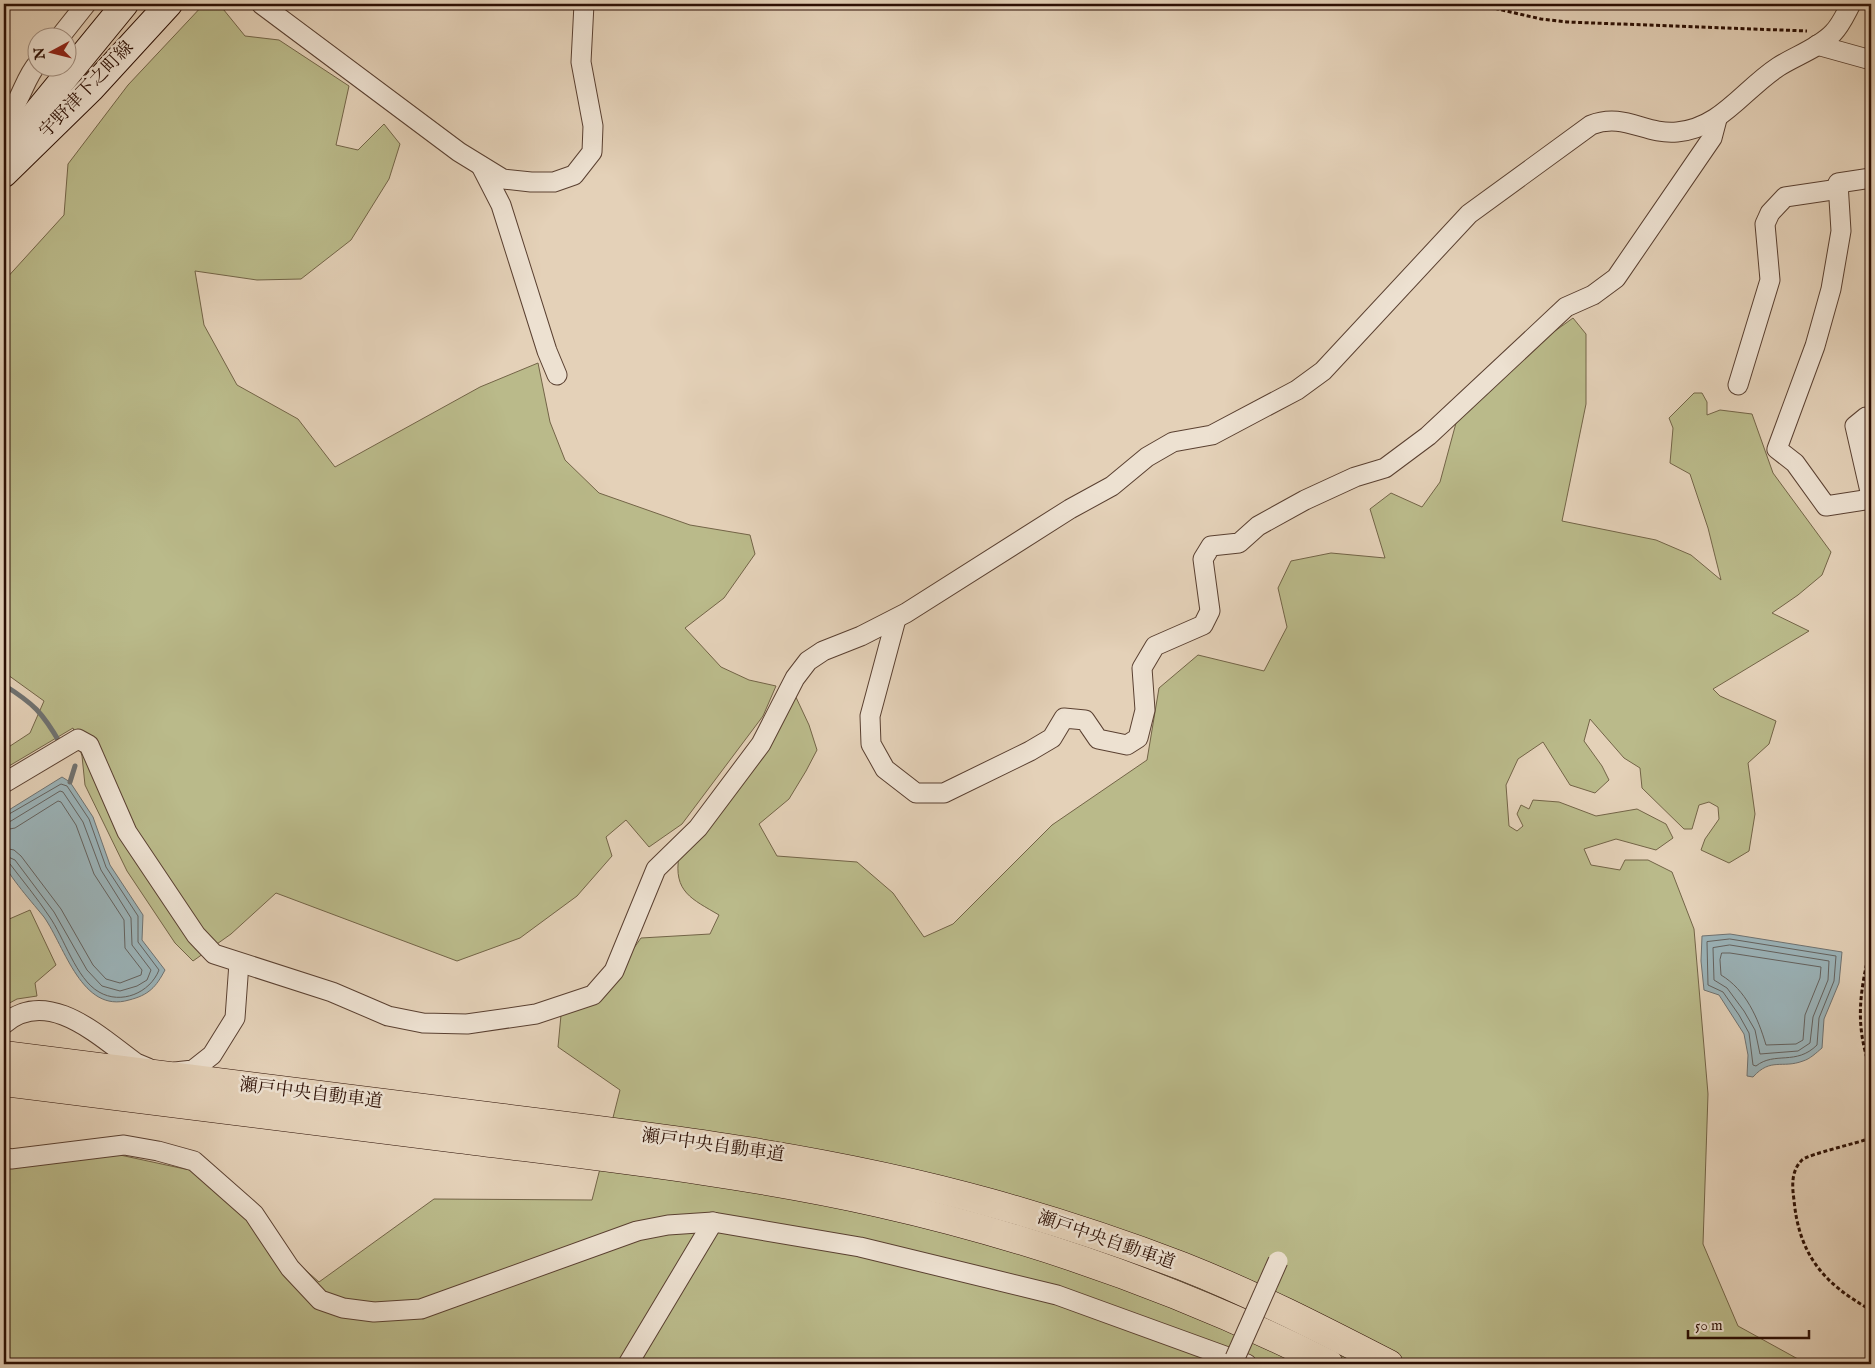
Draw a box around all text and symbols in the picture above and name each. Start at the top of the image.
north arrow [28,28,78,78]
street label: 宇野津下之町線 [35,37,139,143]
text: N [30,46,50,62]
street label: 瀬戸中央自動車道 [238,1074,384,1114]
street label: 瀬戸中央自動車道 [640,1125,786,1167]
street label: 瀬戸中央自動車道 [1034,1207,1178,1275]
scale bar [1688,1308,1809,1340]
text: 50 m [1695,1316,1723,1335]

